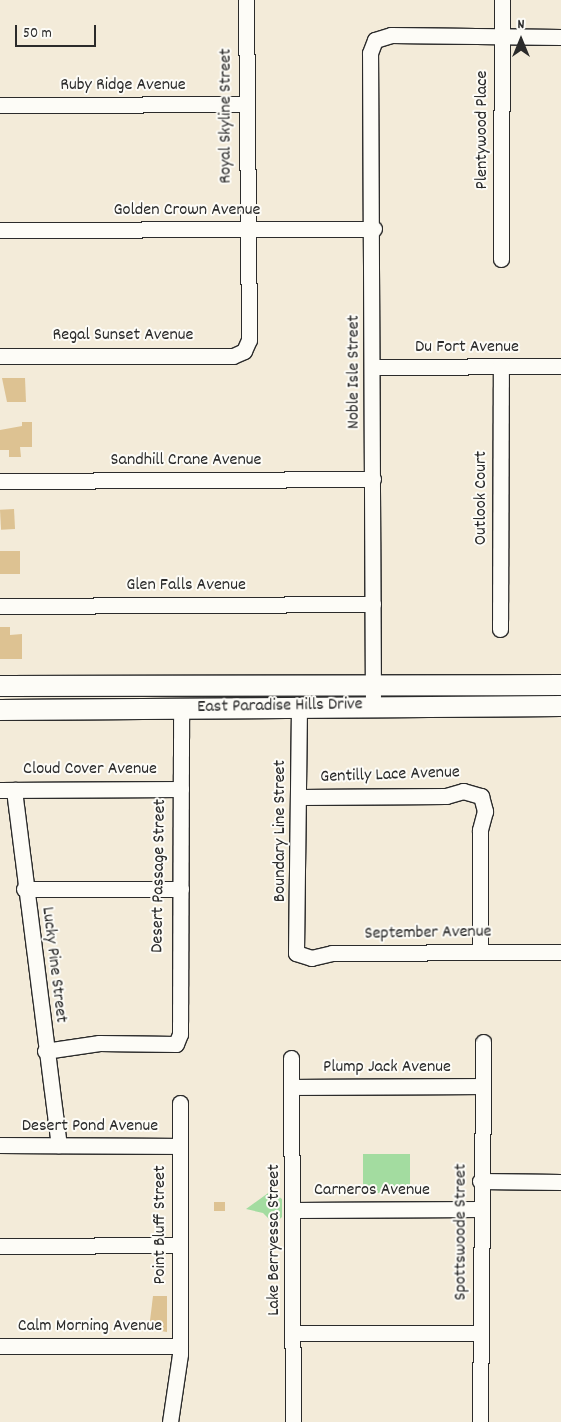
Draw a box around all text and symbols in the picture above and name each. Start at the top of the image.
scale bar [18,15,99,47]
north arrow [496,15,546,65]
text: N [518,15,524,35]
text: 50 m [23,23,52,45]
street label: Royal Skyline Street [216,48,238,184]
street label: Plentywood Place [472,71,494,189]
street label: Ruby Ridge Avenue [60,75,186,97]
street label: Golden Crown Avenue [113,200,261,222]
street label: Noble Isle Street [344,315,366,429]
street label: Regal Sunset Avenue [53,325,193,347]
street label: Du Fort Avenue [415,337,519,359]
street label: Sandhill Crane Avenue [111,450,261,472]
street label: Outlook Court [471,451,493,545]
street label: Glen Falls Avenue [126,575,246,597]
street label: East Paradise Hills Drive [197,695,363,719]
street label: Cloud Cover Avenue [23,759,157,781]
street label: Boundary Line Street [270,760,292,902]
street label: Gentilly Lace Avenue [320,763,460,789]
street label: Desert Passage Street [148,799,172,953]
street label: Lucky Pine Street [35,906,71,1024]
street label: September Avenue [364,922,492,946]
street label: Plump Jack Avenue [323,1057,451,1079]
street label: Desert Pond Avenue [22,1116,158,1138]
street label: Lake Berryessa Street [264,1164,286,1316]
street label: Spottswoode Street [451,1164,473,1300]
street label: Point Bluff Street [150,1165,172,1285]
street label: Carneros Avenue [314,1180,430,1202]
street label: Calm Morning Avenue [18,1316,162,1338]

